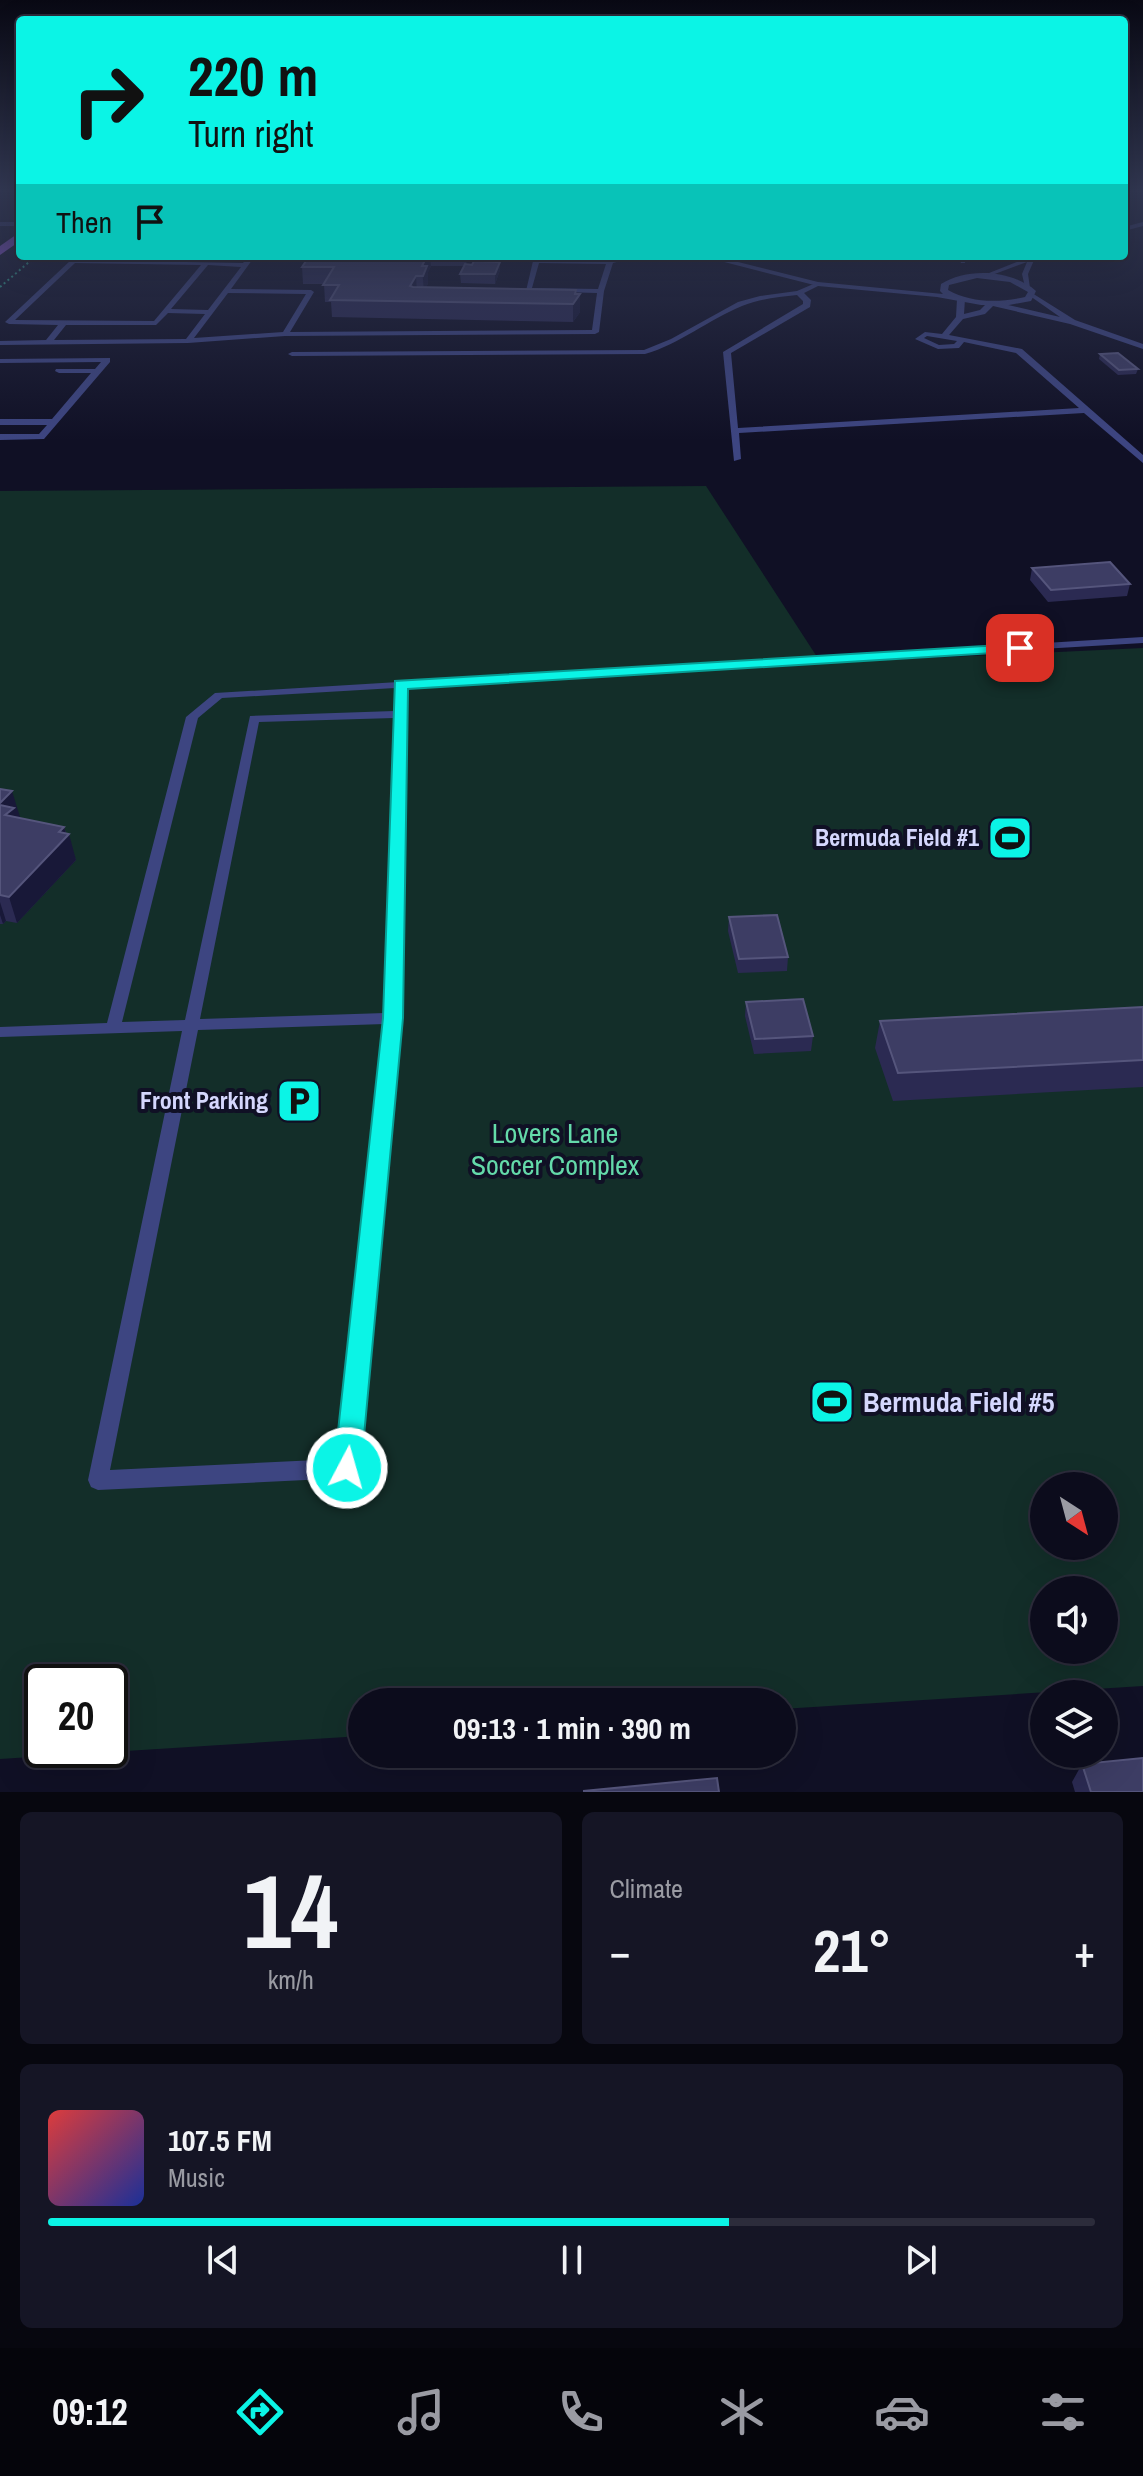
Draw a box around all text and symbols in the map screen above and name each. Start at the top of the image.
text: 220 m [188,38,318,113]
icon: right [56,48,160,152]
text: Turn right [188,110,313,158]
icon: arrive [128,200,172,244]
text: Then [56,202,112,242]
pin [986,614,1054,682]
icon: arrive [998,626,1042,670]
sports icon: Bermuda Field #1 [986,814,1034,862]
place label: Bermuda Field #1 [815,821,979,853]
parking icon: Front Parking [275,1077,323,1125]
place label: Front Parking [140,1084,268,1116]
park label: Lovers Lane Soccer Complex [471,1114,640,1184]
sports icon: Bermuda Field #5 [808,1378,856,1426]
place label: Bermuda Field #5 [863,1383,1055,1421]
position arrow [305,1426,389,1510]
north arrow [1030,1472,1118,1560]
map controls [1030,1472,1118,1768]
button: sound [1030,1576,1118,1664]
speed limit sign: 20 [24,1664,128,1768]
button: layers [1030,1680,1118,1768]
text: 09:13 · 1 min · 390 m [453,1708,691,1748]
text: 14 [243,1840,338,1980]
text: Climate [610,1871,683,1906]
text: 21° [813,1910,892,1991]
text: − [610,1921,631,1981]
text: + [1074,1921,1095,1981]
text: km/h [268,1962,314,1997]
text: 107.5 FM [168,2120,272,2160]
text: Music [168,2160,225,2195]
icon: previous [201,2238,245,2282]
icon: pause [550,2238,594,2282]
icon: next [899,2238,943,2282]
icon: directions [232,2384,288,2440]
icon: music [393,2384,449,2440]
icon: phone [553,2384,609,2440]
icon: climate [714,2384,770,2440]
icon: car [874,2384,930,2440]
icon: filters [1035,2384,1091,2440]
text: 09:12 [52,2388,128,2436]

